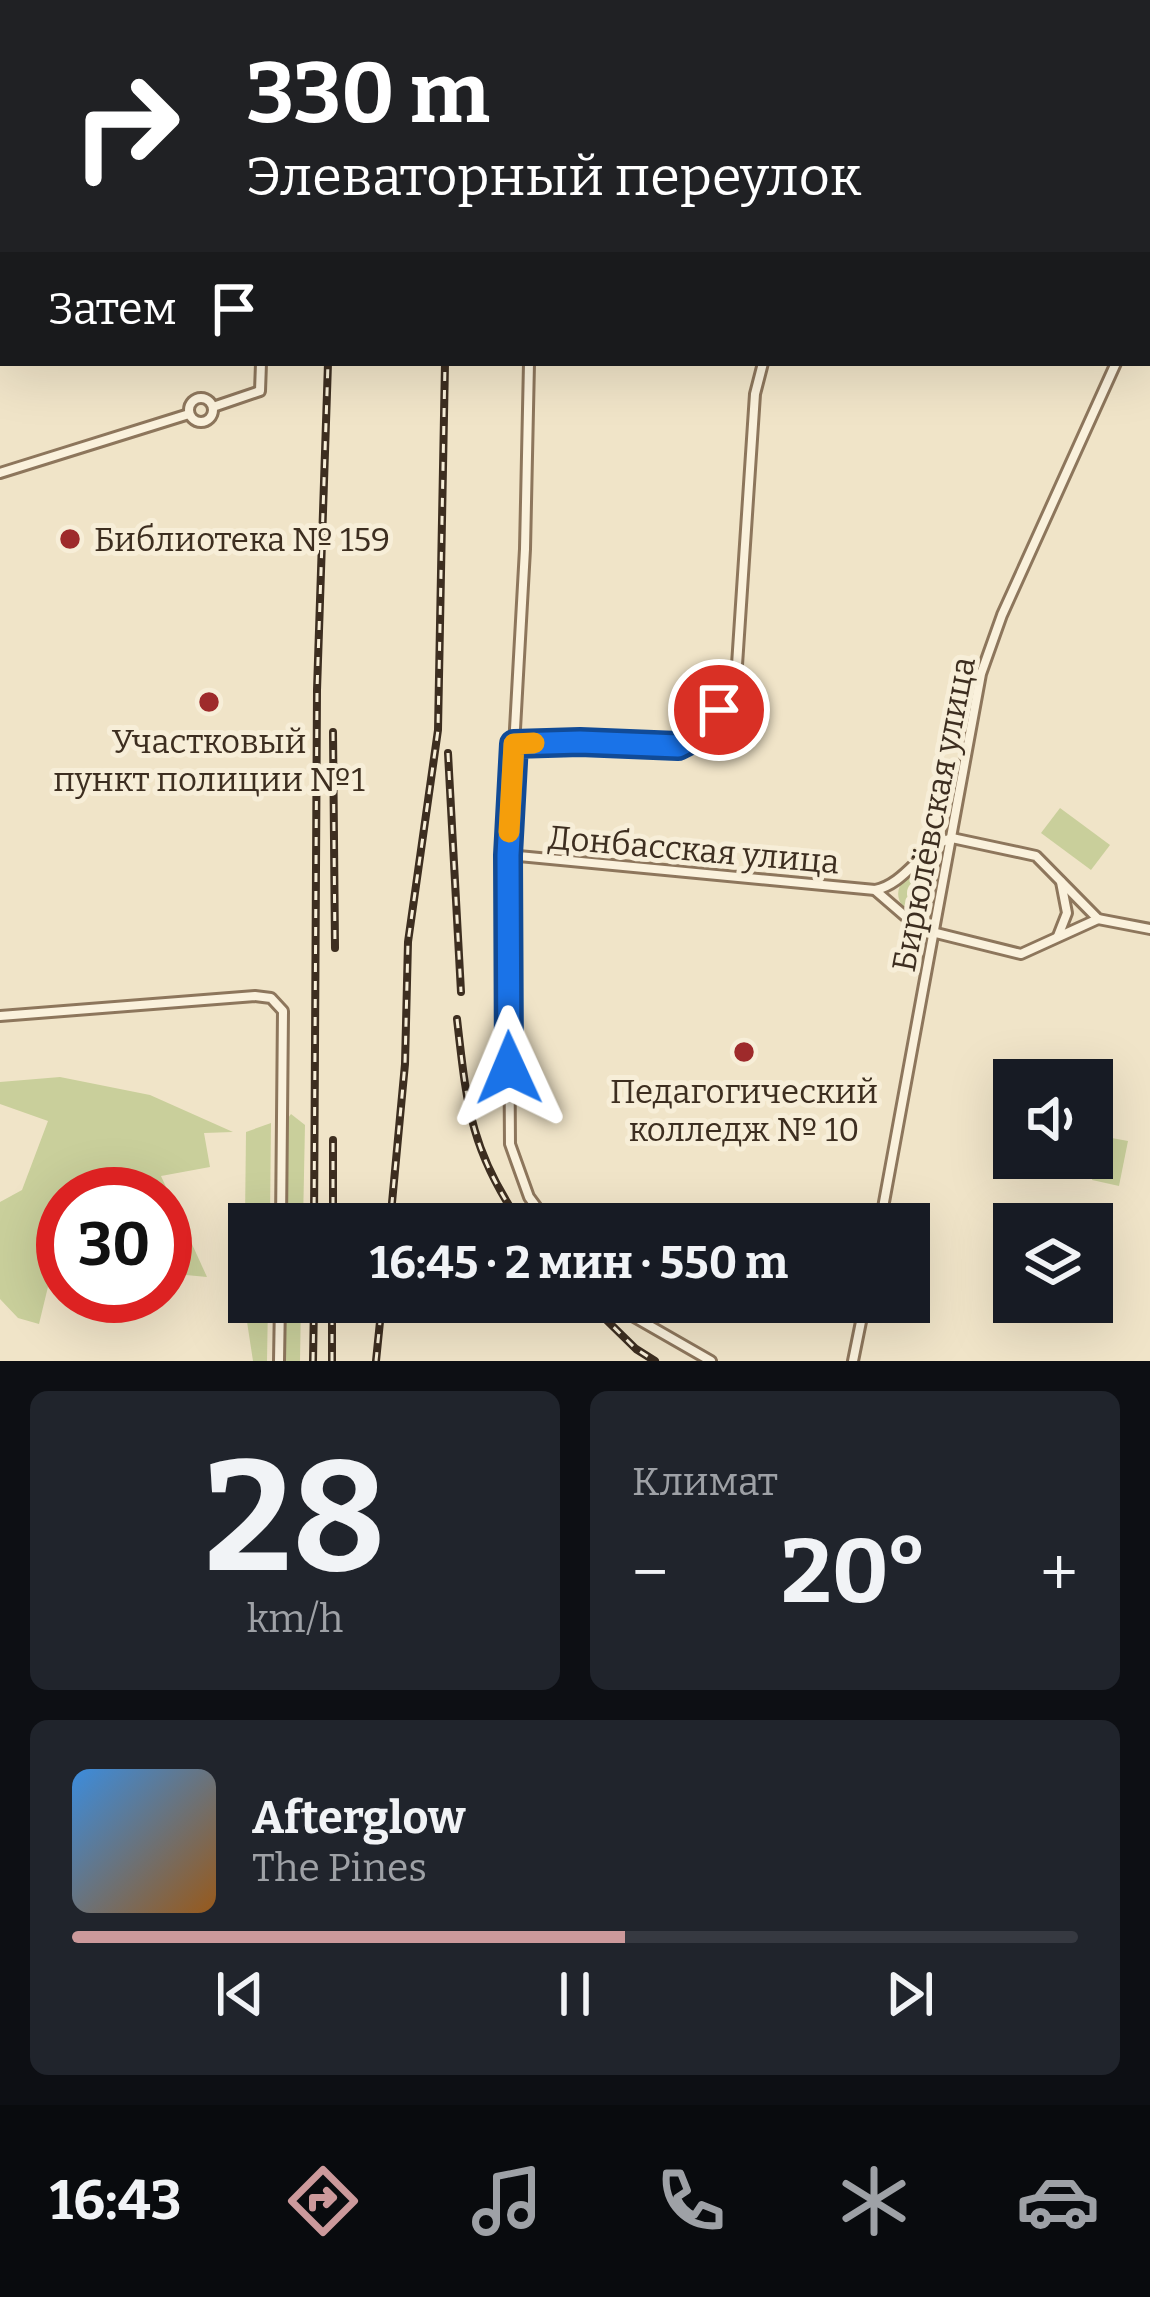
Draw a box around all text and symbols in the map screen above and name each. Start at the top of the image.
text: 330 m [246,43,490,144]
icon: right [48,48,204,204]
text: Элеваторный переулок [246,145,861,209]
icon: arrive [201,276,267,342]
text: Затем [48,282,177,336]
place label: Библиотека № 159 [94,520,390,560]
marker: Библиотека № 159 [57,526,83,552]
street label: Бирюлёвская улица [884,653,984,975]
pin [668,659,770,761]
icon: arrive [686,677,752,743]
marker: Участковый пункт полиции №1 [196,689,222,715]
place label: Участковый пункт полиции №1 [53,722,365,800]
street label: Донбасская улица [547,817,841,883]
position arrow [446,1005,572,1131]
marker: Педагогический колледж № 10 [731,1039,757,1065]
map controls [993,1059,1113,1323]
button: sound [993,1059,1113,1179]
place label: Педагогический колледж № 10 [610,1072,878,1150]
speed limit sign: 30 [36,1167,192,1323]
button: layers [993,1203,1113,1323]
text: 16:45 · 2 мин · 550 m [370,1236,788,1290]
text: 28 [204,1424,386,1611]
text: Климат [632,1459,778,1505]
text: 20° [781,1518,928,1626]
text: − [632,1533,668,1612]
text: + [1040,1533,1078,1612]
text: km/h [247,1596,343,1642]
text: Afterglow [252,1791,465,1845]
text: The Pines [252,1845,427,1891]
icon: previous [207,1961,273,2027]
icon: pause [542,1961,608,2027]
icon: next [877,1961,943,2027]
icon: directions [281,2159,365,2243]
icon: music [465,2159,549,2243]
icon: phone [649,2159,733,2243]
icon: climate [832,2159,916,2243]
icon: car [1016,2159,1100,2243]
text: 16:43 [50,2169,182,2233]

